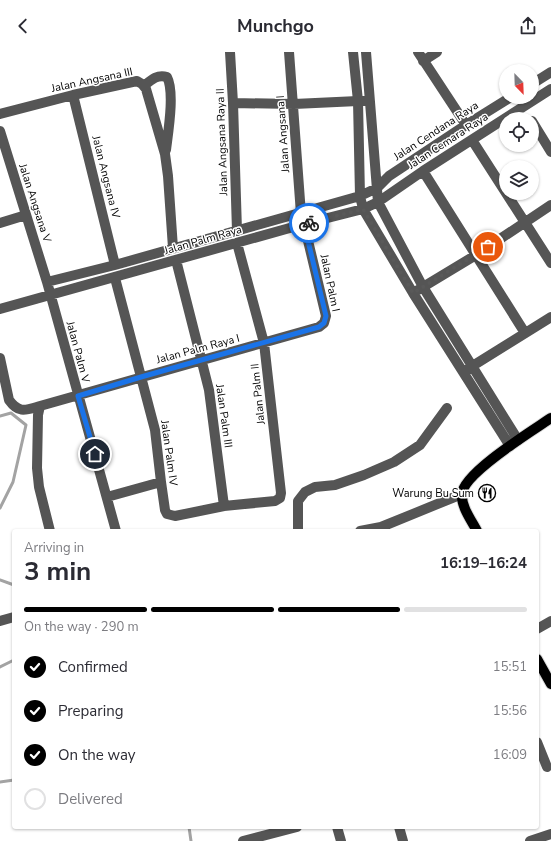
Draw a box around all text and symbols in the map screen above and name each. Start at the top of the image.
text: Munchgo [237,14,314,38]
icon: back [12,15,34,37]
icon: share [517,15,539,37]
street label: Jalan Angsana III [49,64,134,96]
north arrow [499,64,539,104]
map controls [499,64,539,200]
street label: Jalan Angsana Raya II [213,88,231,197]
street label: Jalan Angsana I [273,95,293,174]
street label: Jalan Cendana Raya [390,98,481,165]
street label: Jalan Cemara Raya [404,109,491,173]
button: locate [499,112,539,152]
street label: Jalan Angsana IV [88,133,124,220]
button: layers [499,160,539,200]
street label: Jalan Angsana V [15,161,55,245]
courier [289,203,329,243]
icon: bike [298,212,320,234]
street label: Jalan Palm Raya [161,222,244,259]
pin [471,230,505,264]
icon: bag [477,236,499,258]
street label: Jalan Palm I [316,252,343,313]
street label: Jalan Palm V [62,319,94,385]
street label: Jalan Palm Raya I [154,331,241,368]
street label: Jalan Palm II [247,363,269,426]
street label: Jalan Palm III [212,382,236,449]
street label: Jalan Palm IV [157,418,181,487]
pin [78,437,112,471]
icon: home [84,443,106,465]
restaurant icon: Warung Bu Sum [477,483,497,503]
place label: Warung Bu Sum [392,486,474,501]
text: Arriving in [24,539,84,557]
text: 16:19–16:24 [440,553,527,573]
text: 3 min [24,554,91,589]
text: On the way · 290 m [24,618,139,636]
icon: check [24,656,46,678]
text: Confirmed [58,657,128,677]
text: 15:51 [493,658,527,676]
icon: check [24,700,46,722]
text: Preparing [58,701,123,721]
text: 15:56 [493,702,527,720]
icon: check [24,744,46,766]
text: On the way [58,745,136,765]
text: 16:09 [493,746,527,764]
text: Delivered [58,789,123,809]

